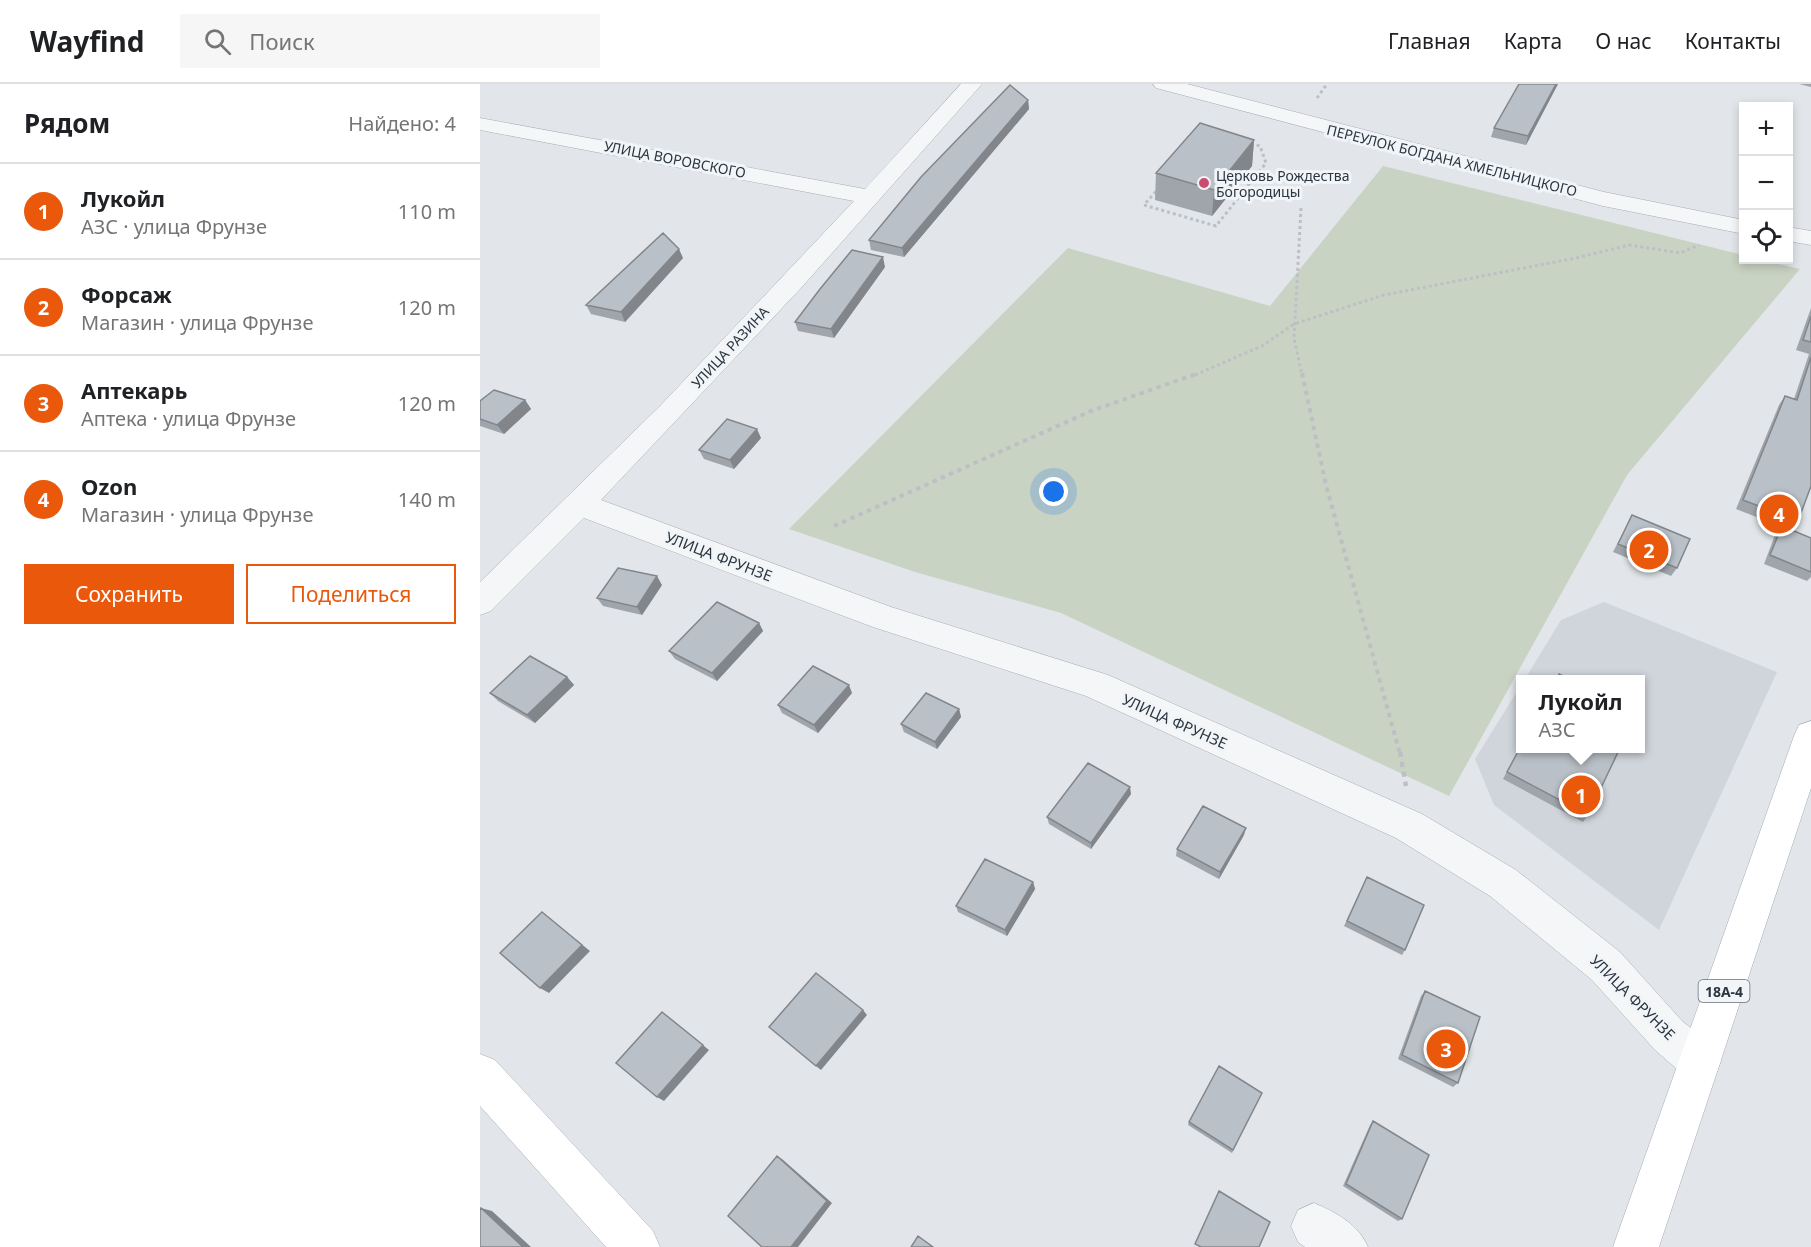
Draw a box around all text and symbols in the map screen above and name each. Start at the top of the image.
search box [180,14,600,68]
text: Wayfind [30,22,144,60]
icon: search [201,25,234,58]
text: Поиск [249,26,315,56]
text: Главная [1388,27,1471,55]
text: Карта [1504,27,1562,55]
text: О нас [1595,27,1652,55]
text: Контакты [1685,27,1781,55]
map controls [1739,102,1793,264]
button: + [1739,102,1793,156]
text: Рядом [24,105,110,141]
text: Найдено: 4 [348,110,456,137]
street label: ПЕРЕУЛОК БОГДАНА ХМЕЛЬНИЦКОГО [1325,120,1579,200]
street label: УЛИЦА ВОРОВСКОГО [602,136,748,182]
button: − [1739,156,1793,210]
place label: Церковь Рождества Богородицы [1216,166,1350,201]
marker: Церковь Рождества Богородицы [1197,176,1211,190]
text: Лукойл [81,183,165,213]
text: 1 [38,198,49,225]
text: 110 m [398,198,456,225]
button: locate [1739,210,1793,264]
text: АЗС · улица Фрунзе [81,213,267,240]
text: Форсаж [81,279,172,309]
text: 2 [38,294,49,321]
text: 120 m [398,294,456,321]
street label: УЛИЦА РАЗИНА [687,302,773,392]
text: Магазин · улица Фрунзе [81,309,313,336]
text: Аптекарь [81,375,187,405]
text: 3 [38,390,49,417]
text: 120 m [398,390,456,417]
text: Аптека · улица Фрунзе [81,405,296,432]
text: Ozon [81,471,137,501]
your location [1039,477,1068,506]
text: 4 [38,486,49,513]
text: 140 m [398,486,456,513]
pin: 4 [1760,492,1798,536]
text: Магазин · улица Фрунзе [81,501,313,528]
street label: УЛИЦА ФРУНЗЕ [663,526,775,586]
pin: 2 [1630,528,1668,572]
button: Сохранить [24,564,234,624]
button: Поделиться [246,564,456,624]
popup [1516,675,1645,753]
text: Лукойл [1539,686,1623,716]
street label: УЛИЦА ФРУНЗЕ [1119,689,1231,753]
text: АЗС [1539,716,1576,743]
pin: 1 [1562,772,1600,818]
street label: УЛИЦА ФРУНЗЕ [1586,950,1680,1044]
road number: 18А-4 [1698,980,1750,1002]
pin: 3 [1426,1026,1466,1072]

